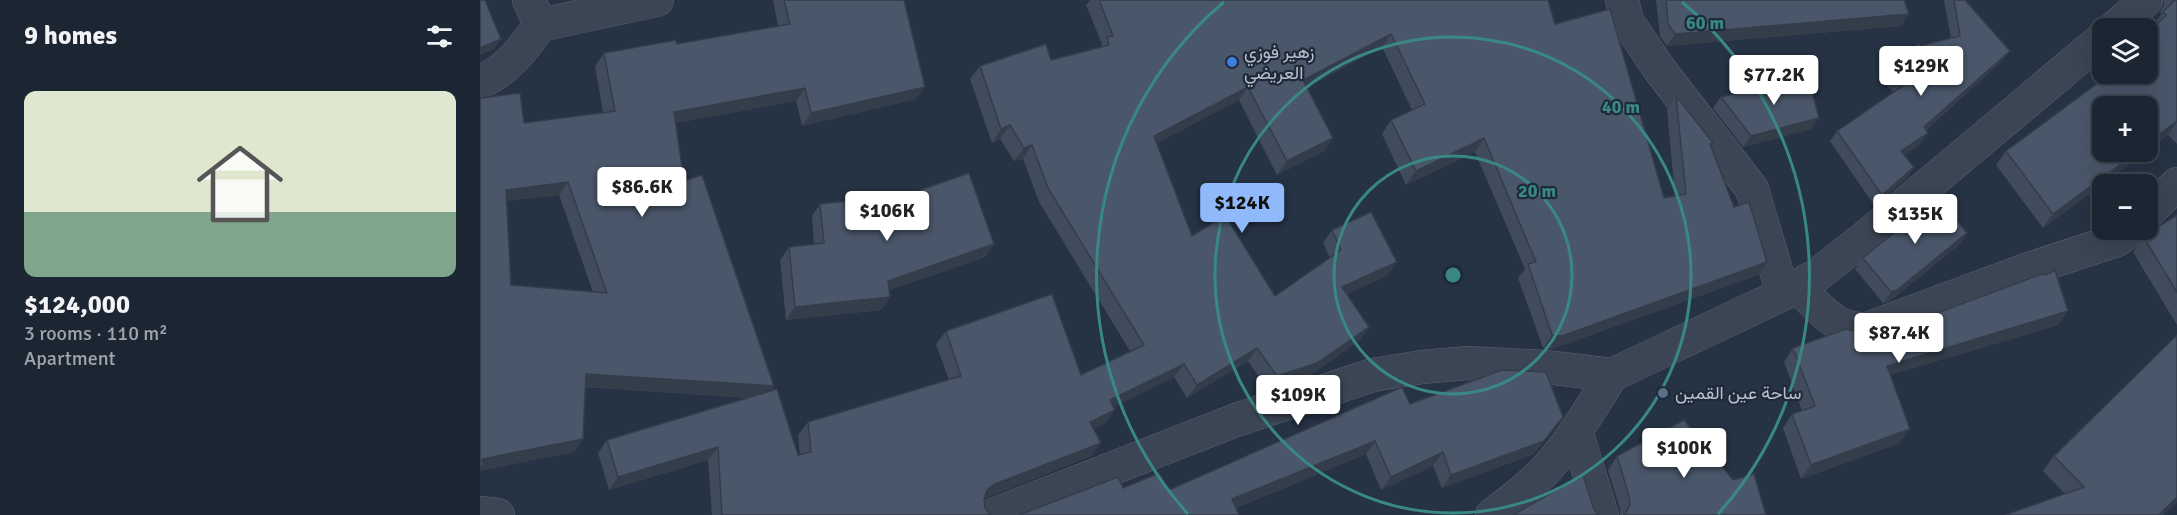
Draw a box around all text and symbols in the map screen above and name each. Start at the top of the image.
text: 60 m [1686,12,1724,34]
map controls [2092,18,2158,240]
button: layers [2092,18,2158,84]
text: 9 homes [24,20,117,52]
icon: filters [423,20,456,53]
place label: زهير فوزي العريضي [1244,41,1314,88]
pin: $129K [1879,46,1963,97]
text: $129K [1893,53,1949,78]
marker: زهير فوزي العريضي [1225,55,1239,69]
pin: $77.2K [1725,55,1823,106]
text: $77.2K [1743,62,1805,87]
text: 40 m [1602,96,1640,118]
button: + [2092,96,2158,162]
icon: home [186,130,294,238]
pin: $86.6K [593,167,691,218]
text: $86.6K [611,174,673,199]
button: − [2092,174,2158,240]
text: 20 m [1518,180,1556,202]
pin: $124K [1200,183,1284,234]
text: $124K [1214,190,1270,215]
pin: $106K [845,191,929,242]
pin: $135K [1873,194,1957,245]
text: $106K [859,198,915,223]
text: $135K [1887,201,1943,226]
centre of rings [1443,265,1463,285]
text: $124,000 [24,289,130,321]
pin: $87.4K [1850,313,1948,364]
text: $87.4K [1868,320,1930,345]
text: 3 rooms · 110 m² [24,321,168,346]
text: Apartment [24,346,116,371]
pin: $109K [1256,375,1340,426]
text: $109K [1270,382,1326,407]
place label: ساحة عين القمين [1675,382,1802,404]
marker: ساحة عين القمين [1656,386,1670,400]
pin: $100K [1642,428,1726,479]
text: $100K [1656,435,1712,460]

